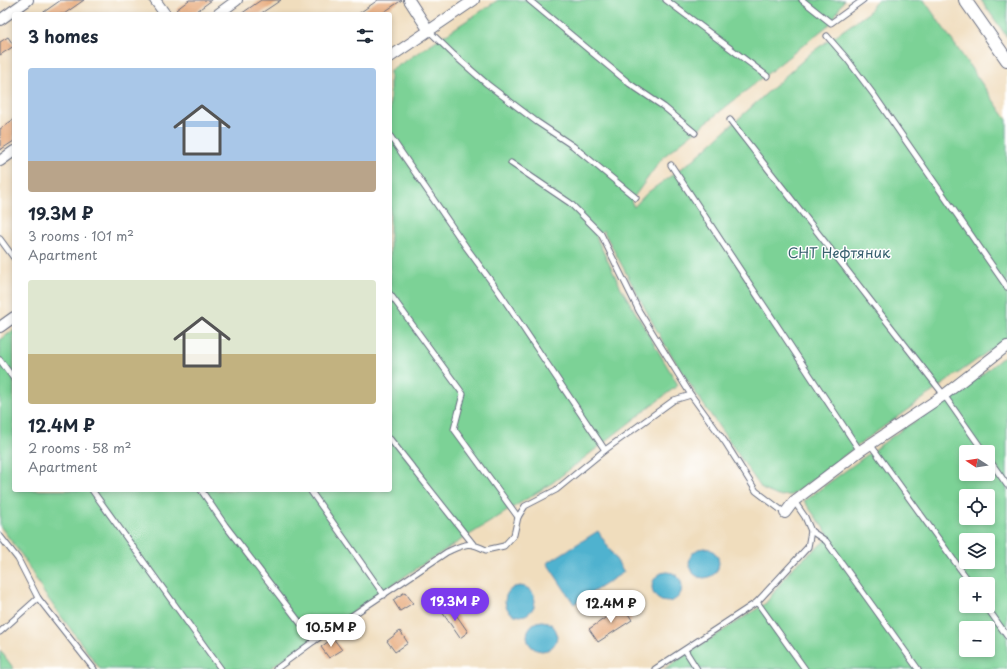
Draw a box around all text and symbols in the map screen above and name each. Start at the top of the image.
text: 3 homes [28,23,98,49]
icon: filters [354,25,376,47]
icon: home [166,94,238,166]
text: 19.3M ₽ [28,200,93,226]
text: 3 rooms · 101 m² [28,226,134,245]
park label: СНТ Нефтяник [788,242,891,263]
text: Apartment [28,245,97,264]
icon: home [166,306,238,378]
text: 12.4M ₽ [28,412,95,438]
text: 2 rooms · 58 m² [28,438,131,457]
north arrow [959,445,995,481]
map controls [959,445,995,657]
text: Apartment [28,457,97,476]
button: locate [959,489,995,525]
button: layers [959,533,995,569]
button: + [959,577,995,613]
pin: 19.3M ₽ [418,588,492,622]
pin: 12.4M ₽ [574,590,648,624]
text: 19.3M ₽ [430,591,480,610]
text: 12.4M ₽ [585,593,637,612]
pin: 10.5M ₽ [294,614,368,648]
text: 10.5M ₽ [305,617,357,636]
button: − [959,621,995,657]

